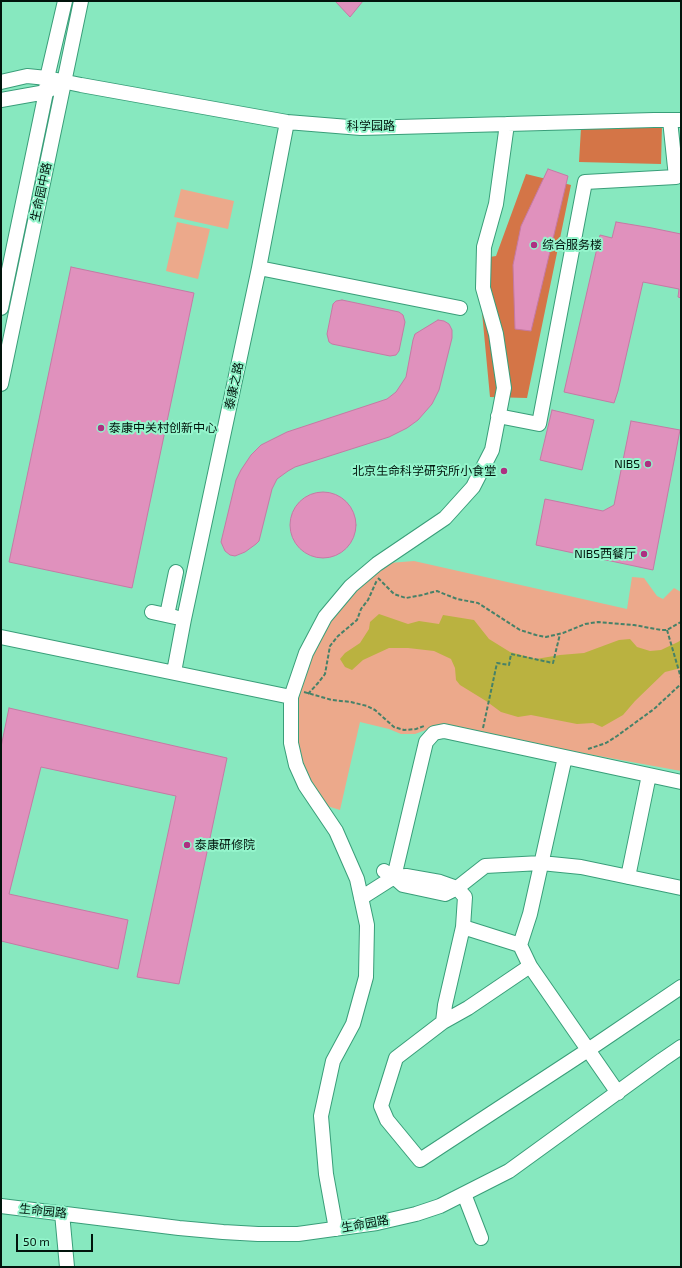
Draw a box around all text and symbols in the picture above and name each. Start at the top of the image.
street label: 科学园路 [347,119,395,133]
street label: 生命园中路 [28,161,54,223]
place label: 综合服务楼 [542,238,602,252]
marker: 综合服务楼 [529,240,539,250]
street label: 泰康之路 [222,361,246,411]
place label: 泰康中关村创新中心 [109,421,217,435]
marker: 泰康中关村创新中心 [96,423,106,433]
place label: NIBS [614,457,640,471]
marker: NIBS [643,459,653,469]
place label: 北京生命科学研究所小食堂 [352,464,496,478]
marker: 北京生命科学研究所小食堂 [499,466,509,476]
place label: NIBS西餐厅 [574,547,636,561]
marker: NIBS西餐厅 [639,549,649,559]
place label: 泰康研修院 [195,838,255,852]
marker: 泰康研修院 [182,840,192,850]
street label: 生命园路 [18,1201,68,1221]
street label: 生命园路 [340,1213,390,1235]
scale bar [18,1226,95,1252]
text: 50 m [23,1234,50,1248]

